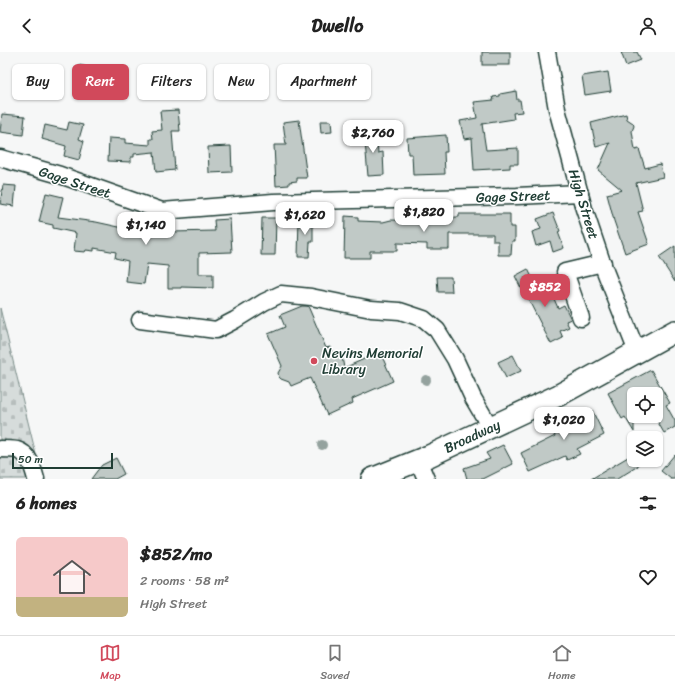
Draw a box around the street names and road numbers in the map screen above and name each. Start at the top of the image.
street label: Gage Street [36,159,114,206]
street label: High Street [561,166,606,242]
street label: Gage Street [475,183,551,210]
street label: Broadway [440,412,505,460]

